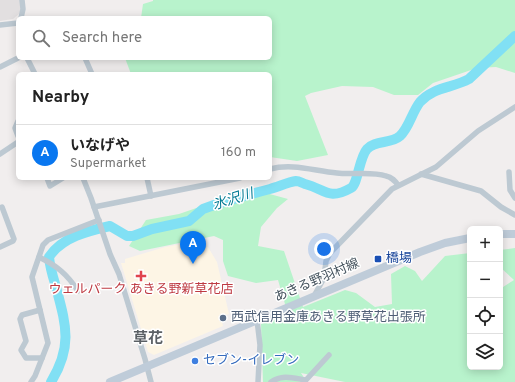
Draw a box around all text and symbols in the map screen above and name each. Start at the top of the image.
search box [16,16,272,60]
icon: search [30,27,52,49]
text: Search here [62,29,142,48]
text: Nearby [32,87,89,109]
text: いなげや [70,137,130,156]
text: A [40,145,50,161]
text: 160 m [221,145,256,161]
text: Supermarket [70,156,146,172]
water label: 氷沢川 [210,185,257,214]
map controls [467,226,503,370]
button: + [467,226,503,262]
pin: A [180,231,206,264]
your location [314,239,334,259]
place label: 橋場 [386,251,412,267]
marker: 橋場 [373,254,383,264]
street label: あきる野羽村線 [272,255,362,306]
button: − [467,262,503,298]
marker: ウェルパーク あきる野新草花店 [136,271,146,281]
place label: ウェルパーク あきる野新草花店 [49,282,233,298]
button: locate [467,298,503,334]
place label: 西武信用金庫あきる野草花出張所 [231,310,426,326]
marker: 西武信用金庫あきる野草花出張所 [218,313,228,323]
district label: 草花 [133,330,163,349]
button: layers [467,334,503,370]
place label: セブン-イレブン [203,352,299,369]
marker: セブン-イレブン [190,356,200,366]

